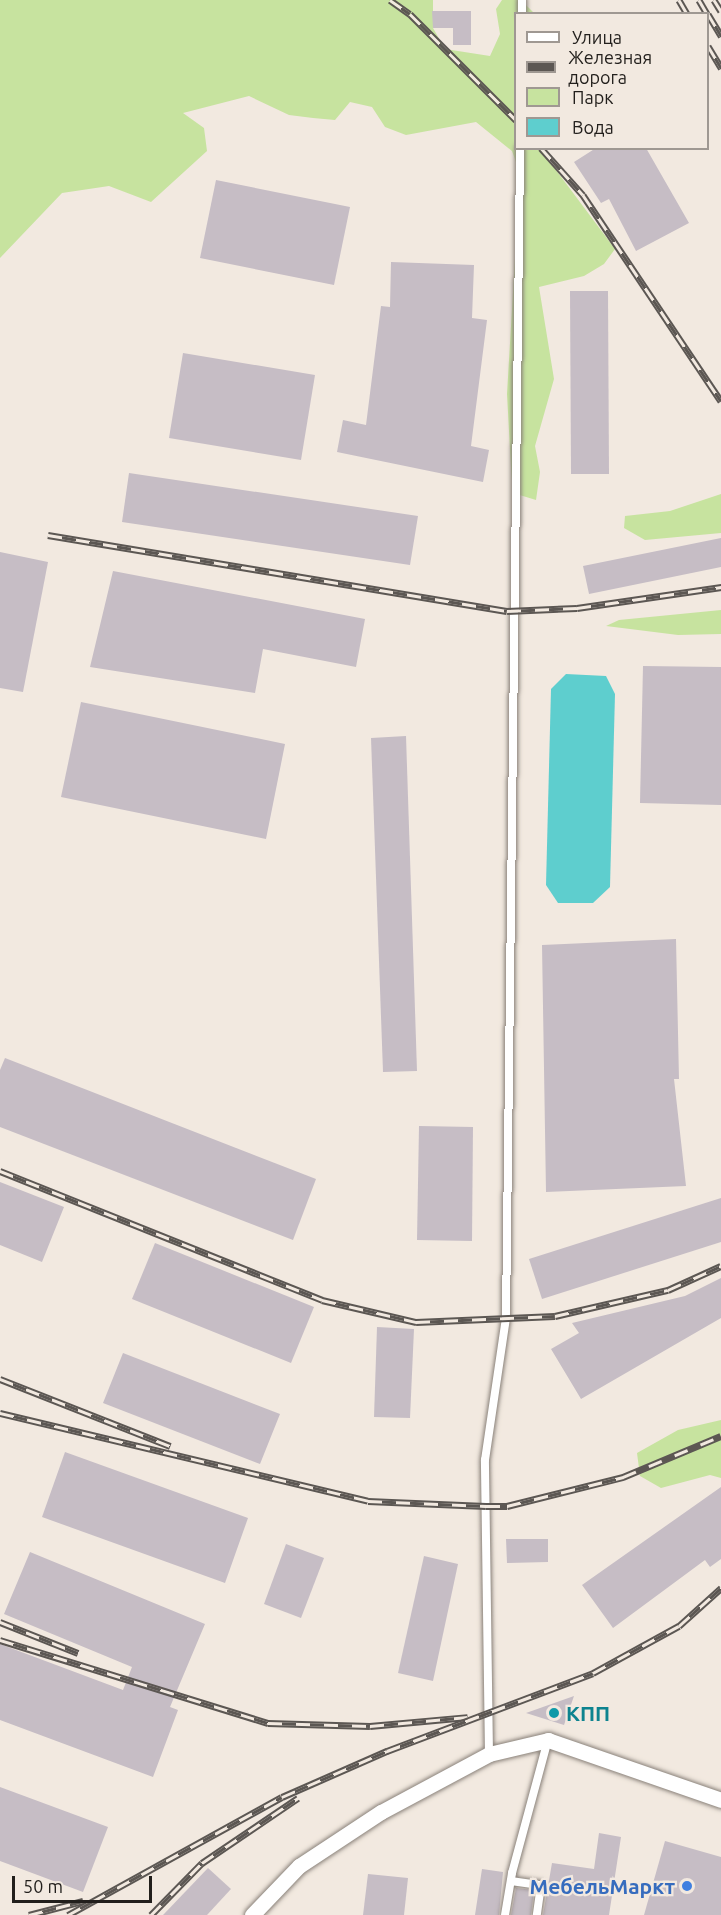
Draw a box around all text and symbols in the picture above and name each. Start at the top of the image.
legend [514,12,709,150]
text: Улица [572,27,622,47]
text: Железная дорога [568,47,652,87]
text: Парк [572,87,613,107]
text: Вода [572,117,614,137]
place label: КПП [566,1700,610,1726]
marker: КПП [547,1706,561,1720]
scale bar [15,1864,154,1902]
place label: МебельМаркт [529,1873,675,1899]
text: 50 m [23,1876,63,1896]
marker: МебельМаркт [680,1879,694,1893]

